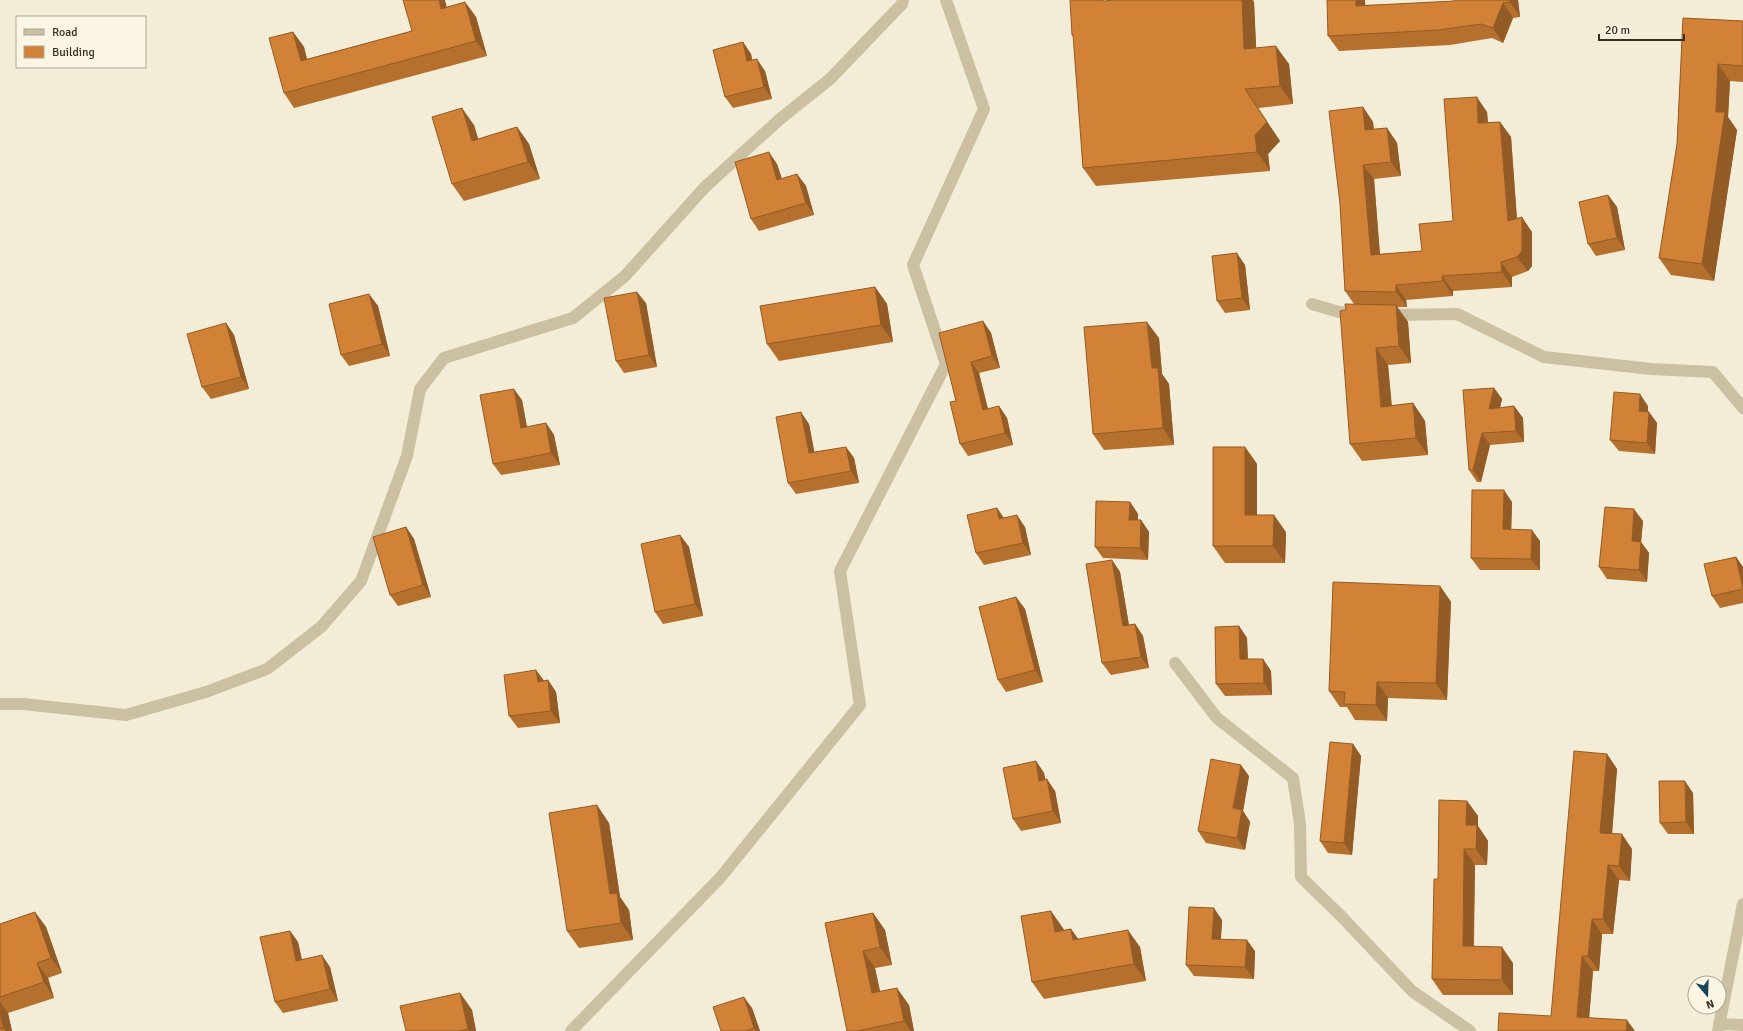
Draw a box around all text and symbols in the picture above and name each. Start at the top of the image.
legend [16,16,146,68]
scale bar [1599,16,1684,42]
text: 20 m [1605,23,1630,38]
text: Road [52,25,78,40]
text: Building [52,45,95,60]
north arrow [1687,975,1727,1015]
text: N [1704,997,1716,1011]

